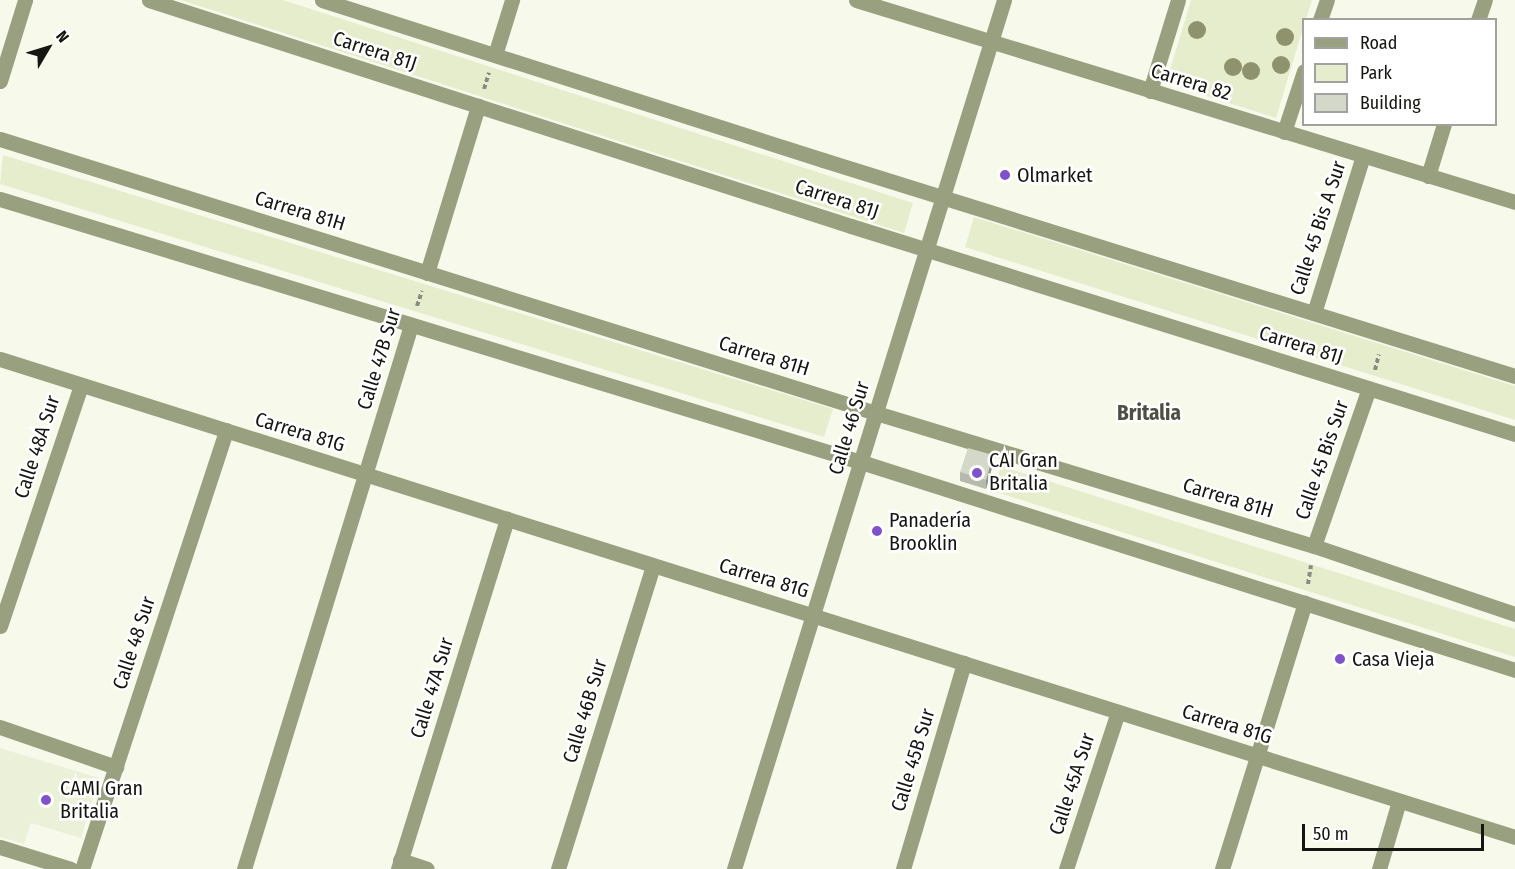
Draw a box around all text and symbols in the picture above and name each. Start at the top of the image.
north arrow [18,18,78,78]
legend [1302,18,1497,126]
street label: Carrera 81J [330,26,420,76]
text: N [52,27,73,46]
text: Road [1360,32,1397,54]
street label: Carrera 82 [1148,58,1234,106]
text: Park [1360,62,1392,84]
text: Building [1360,92,1421,114]
street label: Calle 45 Bis A Sur [1285,158,1351,298]
place label: Olmarket [1017,163,1093,187]
marker: Olmarket [998,168,1012,182]
street label: Carrera 81J [792,174,882,224]
street label: Carrera 81H [252,186,348,236]
street label: Calle 47B Sur [352,305,406,413]
street label: Carrera 81J [1256,321,1346,369]
street label: Carrera 81H [716,331,812,381]
street label: Calle 46 Sur [823,378,875,478]
street label: Calle 48A Sur [9,392,65,502]
street label: Calle 45 Bis Sur [1290,397,1354,523]
district label: Britalia [1117,400,1181,426]
street label: Carrera 81G [252,407,348,457]
place label: CAI Gran Britalia [989,449,1058,496]
marker: CAI Gran Britalia [970,466,984,480]
street label: Carrera 81H [1180,473,1276,523]
place label: Panadería Brooklin [889,508,971,555]
marker: Panadería Brooklin [870,524,884,538]
street label: Carrera 81G [716,553,812,603]
street label: Calle 48 Sur [108,593,160,693]
street label: Calle 47A Sur [405,635,459,741]
place label: Casa Vieja [1352,647,1434,671]
marker: Casa Vieja [1333,652,1347,666]
street label: Calle 46B Sur [558,656,612,766]
street label: Carrera 81G [1179,699,1275,749]
street label: Calle 45B Sur [886,706,940,814]
street label: Calle 45A Sur [1044,730,1100,838]
place label: CAMI Gran Britalia [60,777,143,824]
marker: CAMI Gran Britalia [37,791,55,809]
scale bar [1305,812,1486,850]
text: 50 m [1313,823,1349,845]

